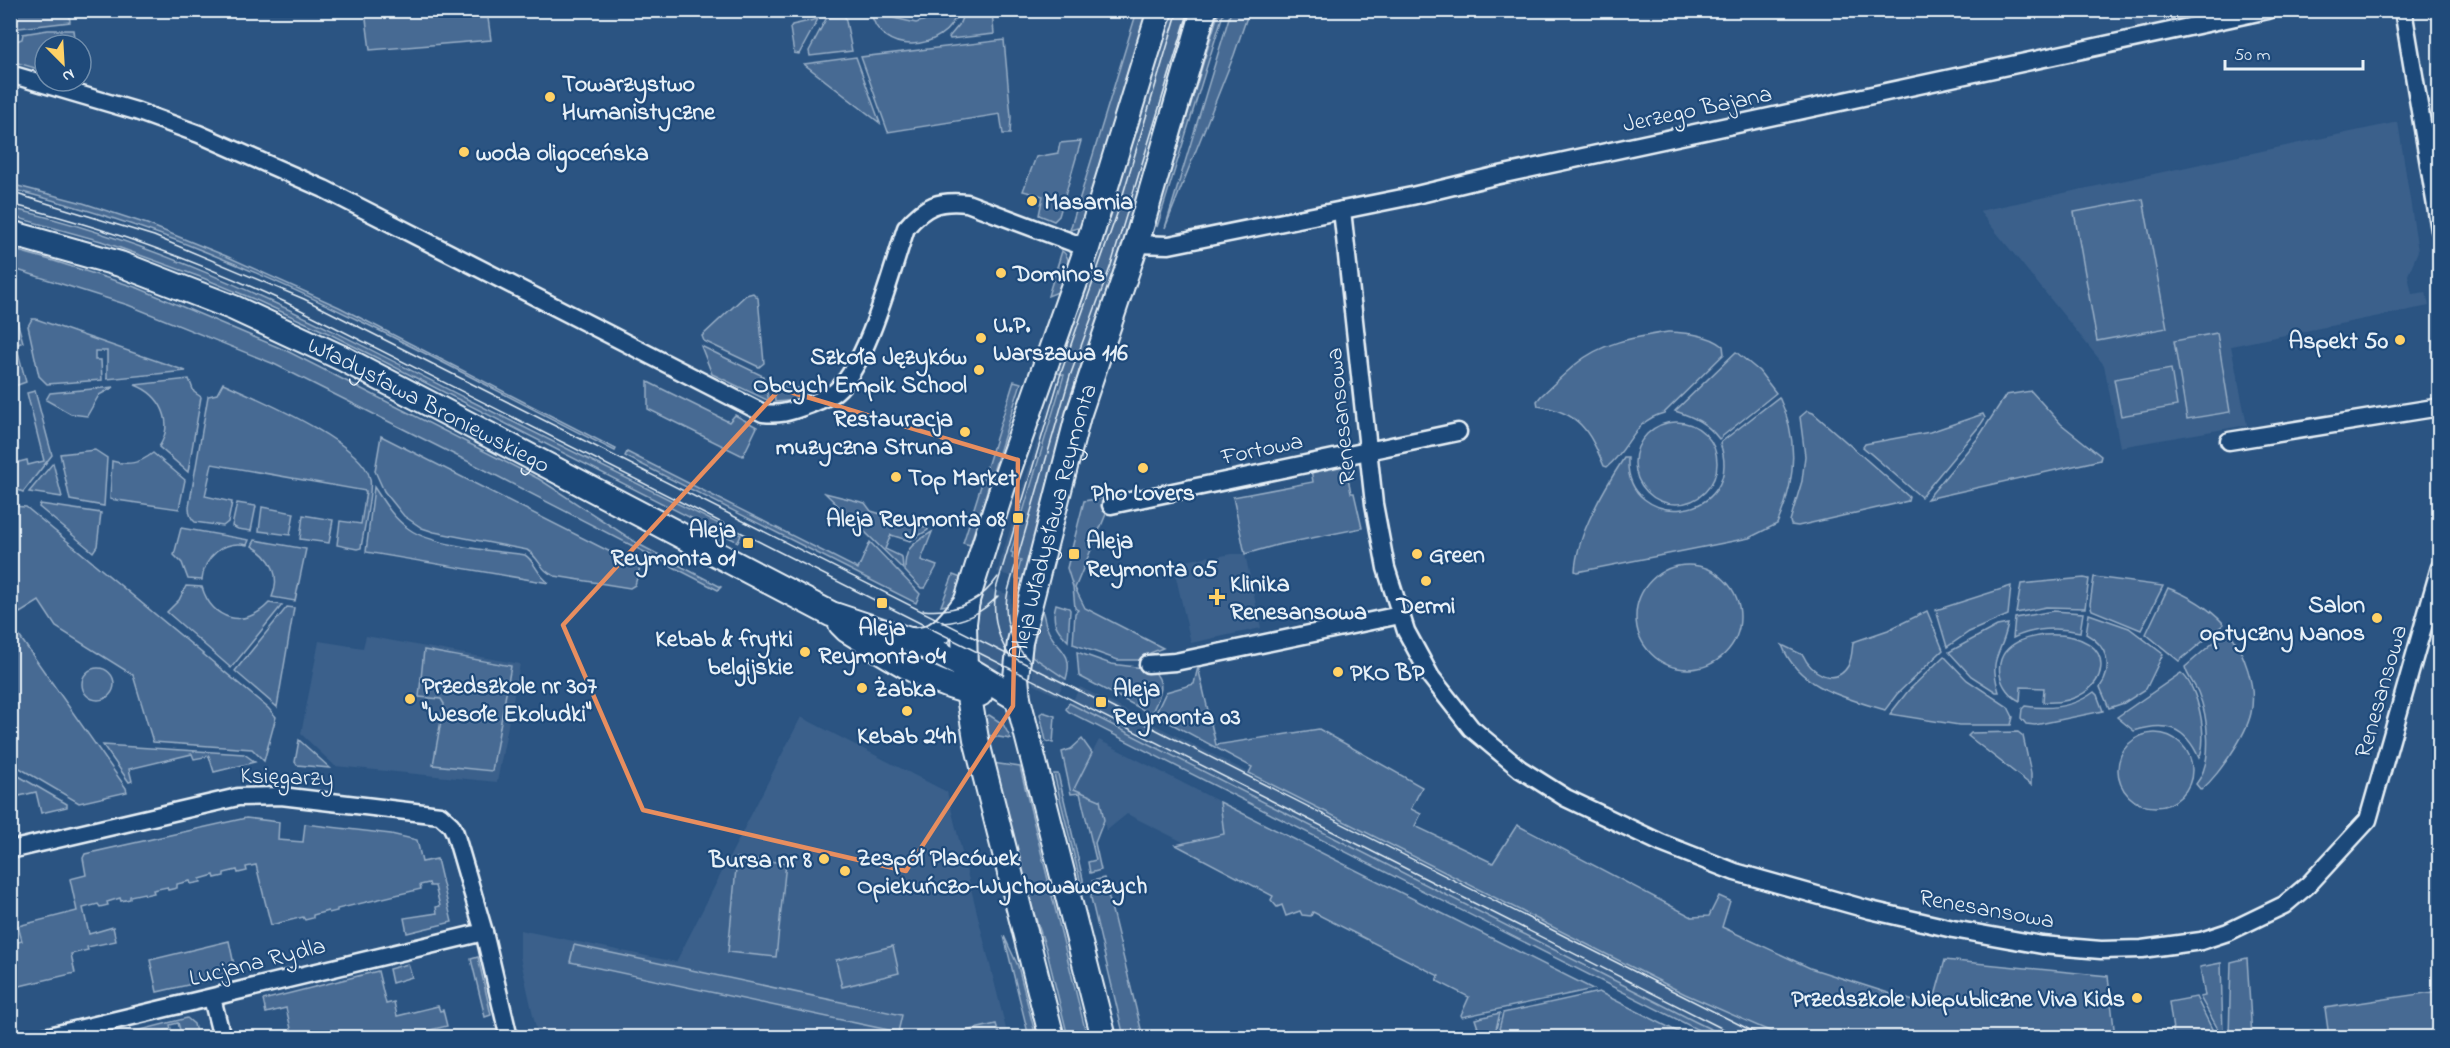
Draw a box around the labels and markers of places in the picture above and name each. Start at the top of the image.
place label: Towarzystwo Humanistyczne [562,68,716,132]
marker: Towarzystwo Humanistyczne [543,90,557,104]
place label: woda oligoceńska [476,137,649,173]
marker: woda oligoceńska [457,145,471,159]
place label: Masarnia [1044,186,1133,221]
marker: Masarnia [1025,194,1039,208]
place label: Domino's [1012,258,1105,293]
marker: Domino's [994,266,1008,280]
place label: U.P. Warszawa 116 [993,309,1128,372]
place label: Aspekt 50 [2289,325,2389,360]
marker: U.P. Warszawa 116 [974,331,988,345]
marker: Aspekt 50 [2393,333,2407,347]
place label: Szkoła Języków Obcych Empik School [753,341,967,405]
marker: Szkoła Języków Obcych Empik School [972,363,986,377]
place label: Restauracja muzyczna Struna [776,403,953,467]
marker: Restauracja muzyczna Struna [958,425,972,439]
marker: Pho Lovers [1136,461,1150,475]
place label: Top Market [908,462,1018,497]
marker: Top Market [889,470,903,484]
place label: Pho Lovers [1091,477,1195,512]
place label: Aleja Reymonta 08 [826,503,1006,539]
marker: Aleja Reymonta 08 [1011,511,1025,525]
place label: Aleja Reymonta 01 [611,514,736,578]
place label: Aleja Reymonta 05 [1086,525,1218,589]
marker: Aleja Reymonta 01 [741,536,755,550]
place label: Green [1429,539,1485,574]
marker: Aleja Reymonta 05 [1067,547,1081,561]
marker: Green [1410,547,1424,561]
place label: Klinika Renesansowa [1230,568,1367,631]
marker: Dermi [1419,574,1433,588]
marker: Klinika Renesansowa [1208,588,1226,606]
place label: Salon optyczny Nanos [2200,589,2365,653]
place label: Dermi [1396,590,1455,625]
marker: Aleja Reymonta 04 [875,596,889,610]
marker: Salon optyczny Nanos [2370,611,2384,625]
place label: Aleja Reymonta 04 [818,612,946,676]
place label: Kebab & frytki belgijskie [655,623,794,687]
marker: Kebab & frytki belgijskie [798,645,812,659]
place label: PKO BP [1350,657,1425,692]
marker: PKO BP [1331,665,1345,679]
place label: Przedszkole nr 307 "Wesołe Ekoludki" [421,670,598,733]
place label: Żabka [874,673,936,708]
place label: Aleja Reymonta 03 [1113,673,1241,737]
marker: Żabka [855,681,869,695]
marker: Przedszkole nr 307 "Wesołe Ekoludki" [403,692,417,706]
marker: Aleja Reymonta 03 [1094,695,1108,709]
marker: Kebab 24h [900,704,914,718]
place label: Kebab 24h [857,720,957,755]
place label: Zespół Placówek Opiekuńczo-Wychowawczych [857,842,1147,906]
place label: Bursa nr 8 [708,844,812,879]
marker: Bursa nr 8 [817,852,831,866]
marker: Zespół Placówek Opiekuńczo-Wychowawczych [838,864,852,878]
place label: Przedszkole Niepubliczne Viva Kids [1791,983,2125,1018]
marker: Przedszkole Niepubliczne Viva Kids [2130,991,2144,1005]

